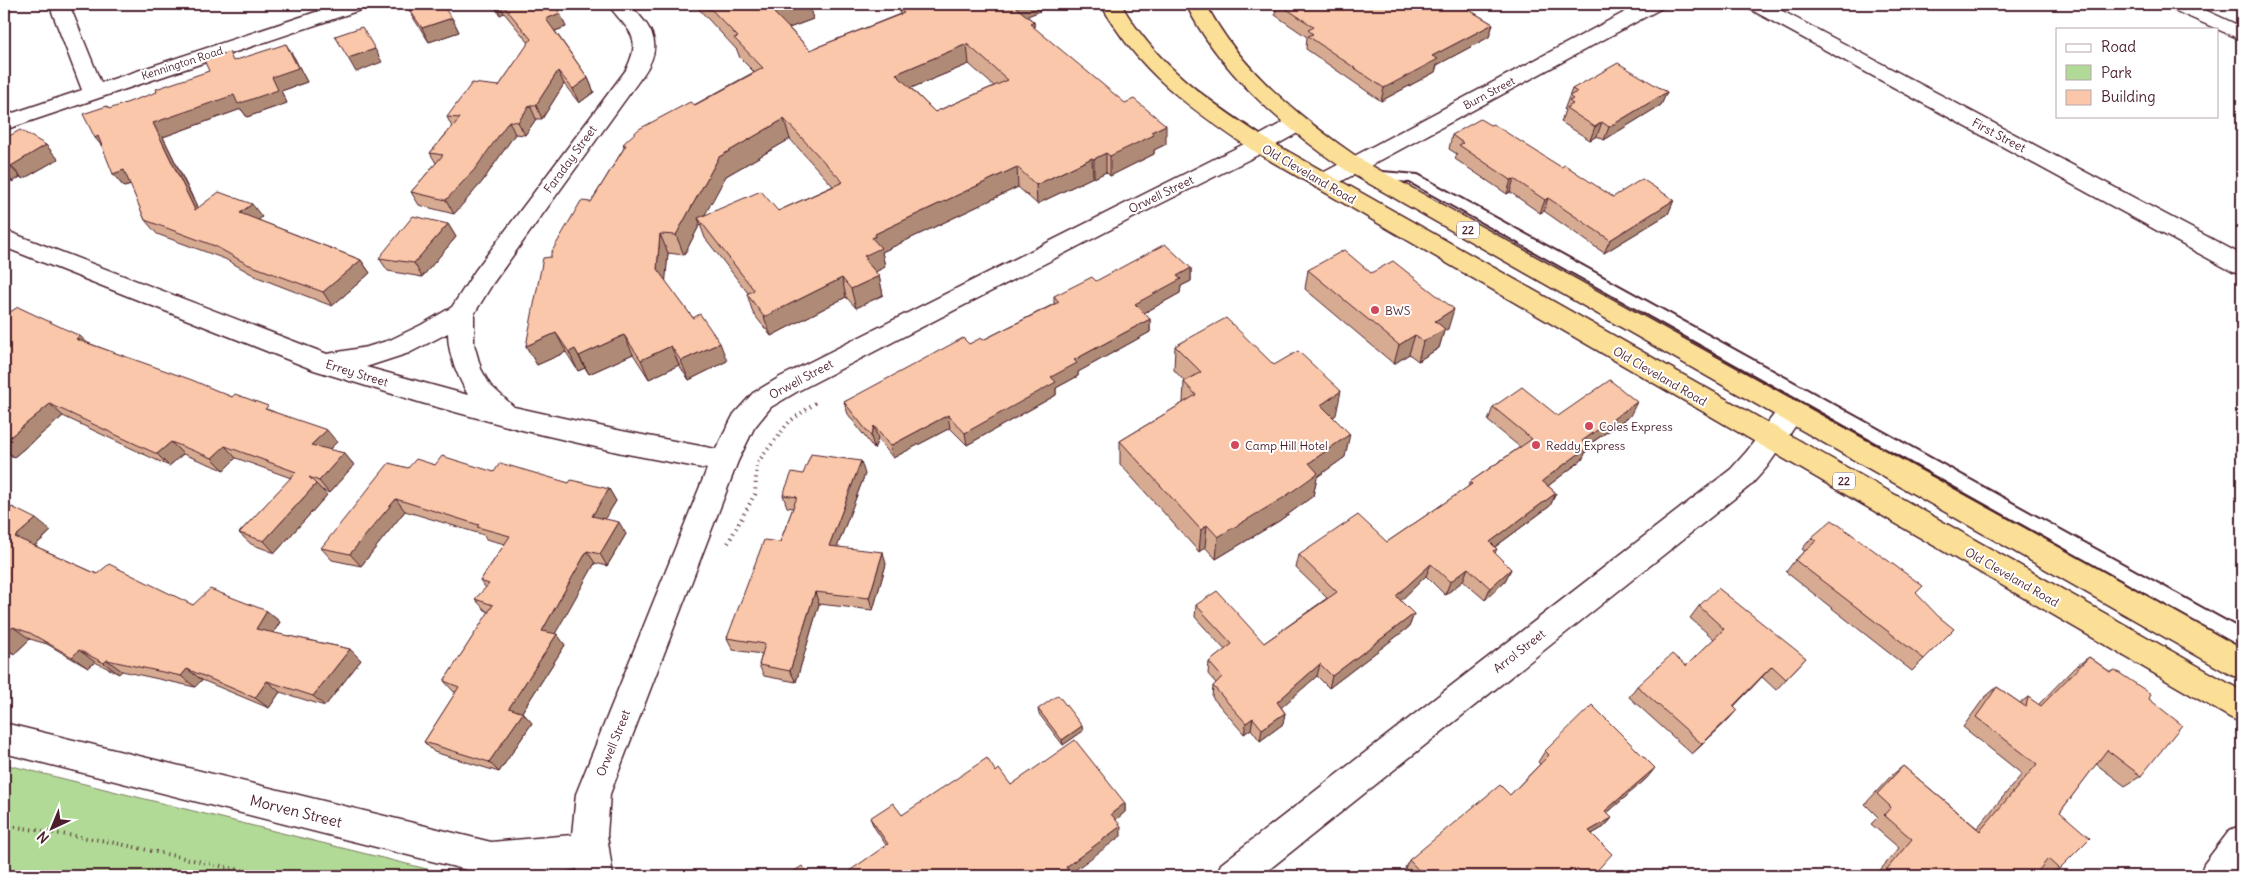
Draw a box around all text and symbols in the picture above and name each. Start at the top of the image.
legend [2056,28,2218,118]
text: Road [2101,37,2136,56]
street label: Kennington Road [139,43,225,83]
text: Park [2101,63,2132,82]
street label: Burn Street [1461,73,1517,112]
text: Building [2101,87,2156,106]
street label: First Street [1970,115,2028,155]
street label: Faraday Street [540,122,600,196]
street label: Old Cleveland Road [1259,141,1359,207]
street label: Orwell Street [1126,172,1196,216]
road number: 22 [1457,222,1479,238]
place label: BWS [1385,303,1411,318]
marker: BWS [1369,304,1381,316]
street label: Old Cleveland Road [1610,343,1710,409]
street label: Errey Street [324,356,390,390]
street label: Orwell Street [766,356,836,402]
place label: Coles Express [1599,419,1673,434]
marker: Coles Express [1583,420,1595,432]
place label: Camp Hill Hotel [1245,438,1328,453]
place label: Reddy Express [1546,438,1625,453]
marker: Camp Hill Hotel [1229,439,1241,451]
marker: Reddy Express [1530,439,1542,451]
road number: 22 [1833,472,1855,490]
street label: Old Cleveland Road [1962,544,2062,610]
street label: Arrol Street [1490,626,1548,676]
street label: Orwell Street [593,708,633,778]
street label: Morven Street [248,790,344,832]
north arrow [28,802,78,852]
text: N [33,828,53,847]

